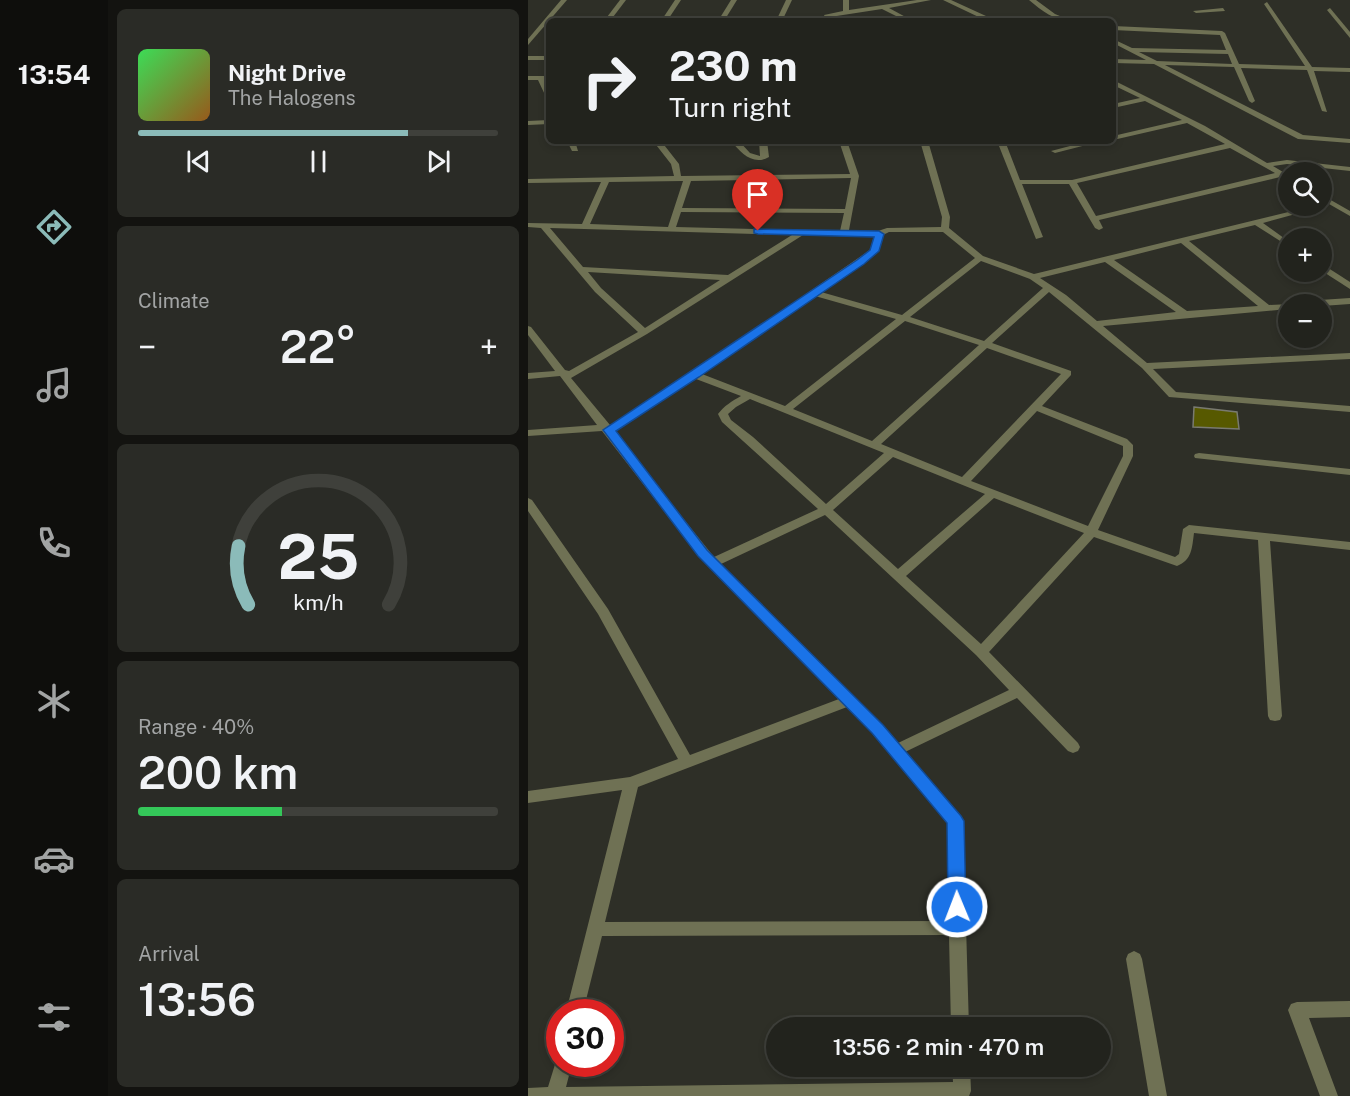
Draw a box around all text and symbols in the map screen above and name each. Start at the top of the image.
text: 230 m [669,41,798,90]
icon: right [570,42,648,120]
text: 13:54 [18,58,90,90]
text: Night Drive [228,60,346,86]
text: The Halogens [228,86,356,110]
text: Turn right [669,91,792,123]
icon: previous [182,145,215,178]
icon: pause [302,145,335,178]
icon: next [422,145,455,178]
map controls [1278,162,1332,348]
button: search [1278,162,1332,216]
pin [732,169,783,231]
icon: arrive [741,178,774,211]
icon: directions [33,206,75,248]
button: + [1278,228,1332,282]
text: Climate [138,289,210,313]
button: − [1278,294,1332,348]
text: 22° [280,320,356,373]
text: − [138,328,156,366]
text: + [480,328,498,366]
icon: music [33,364,75,406]
text: 25 [277,520,359,593]
icon: phone [33,522,75,564]
text: km/h [293,590,343,615]
icon: climate [33,680,75,722]
text: Range · 40% [138,715,254,739]
text: 200 km [138,746,298,799]
icon: car [33,838,75,880]
position arrow [925,875,989,939]
text: Arrival [138,942,200,966]
text: 13:56 [138,973,256,1026]
icon: filters [33,996,75,1038]
speed limit sign: 30 [546,999,624,1077]
text: 13:56 · 2 min · 470 m [833,1034,1044,1060]

